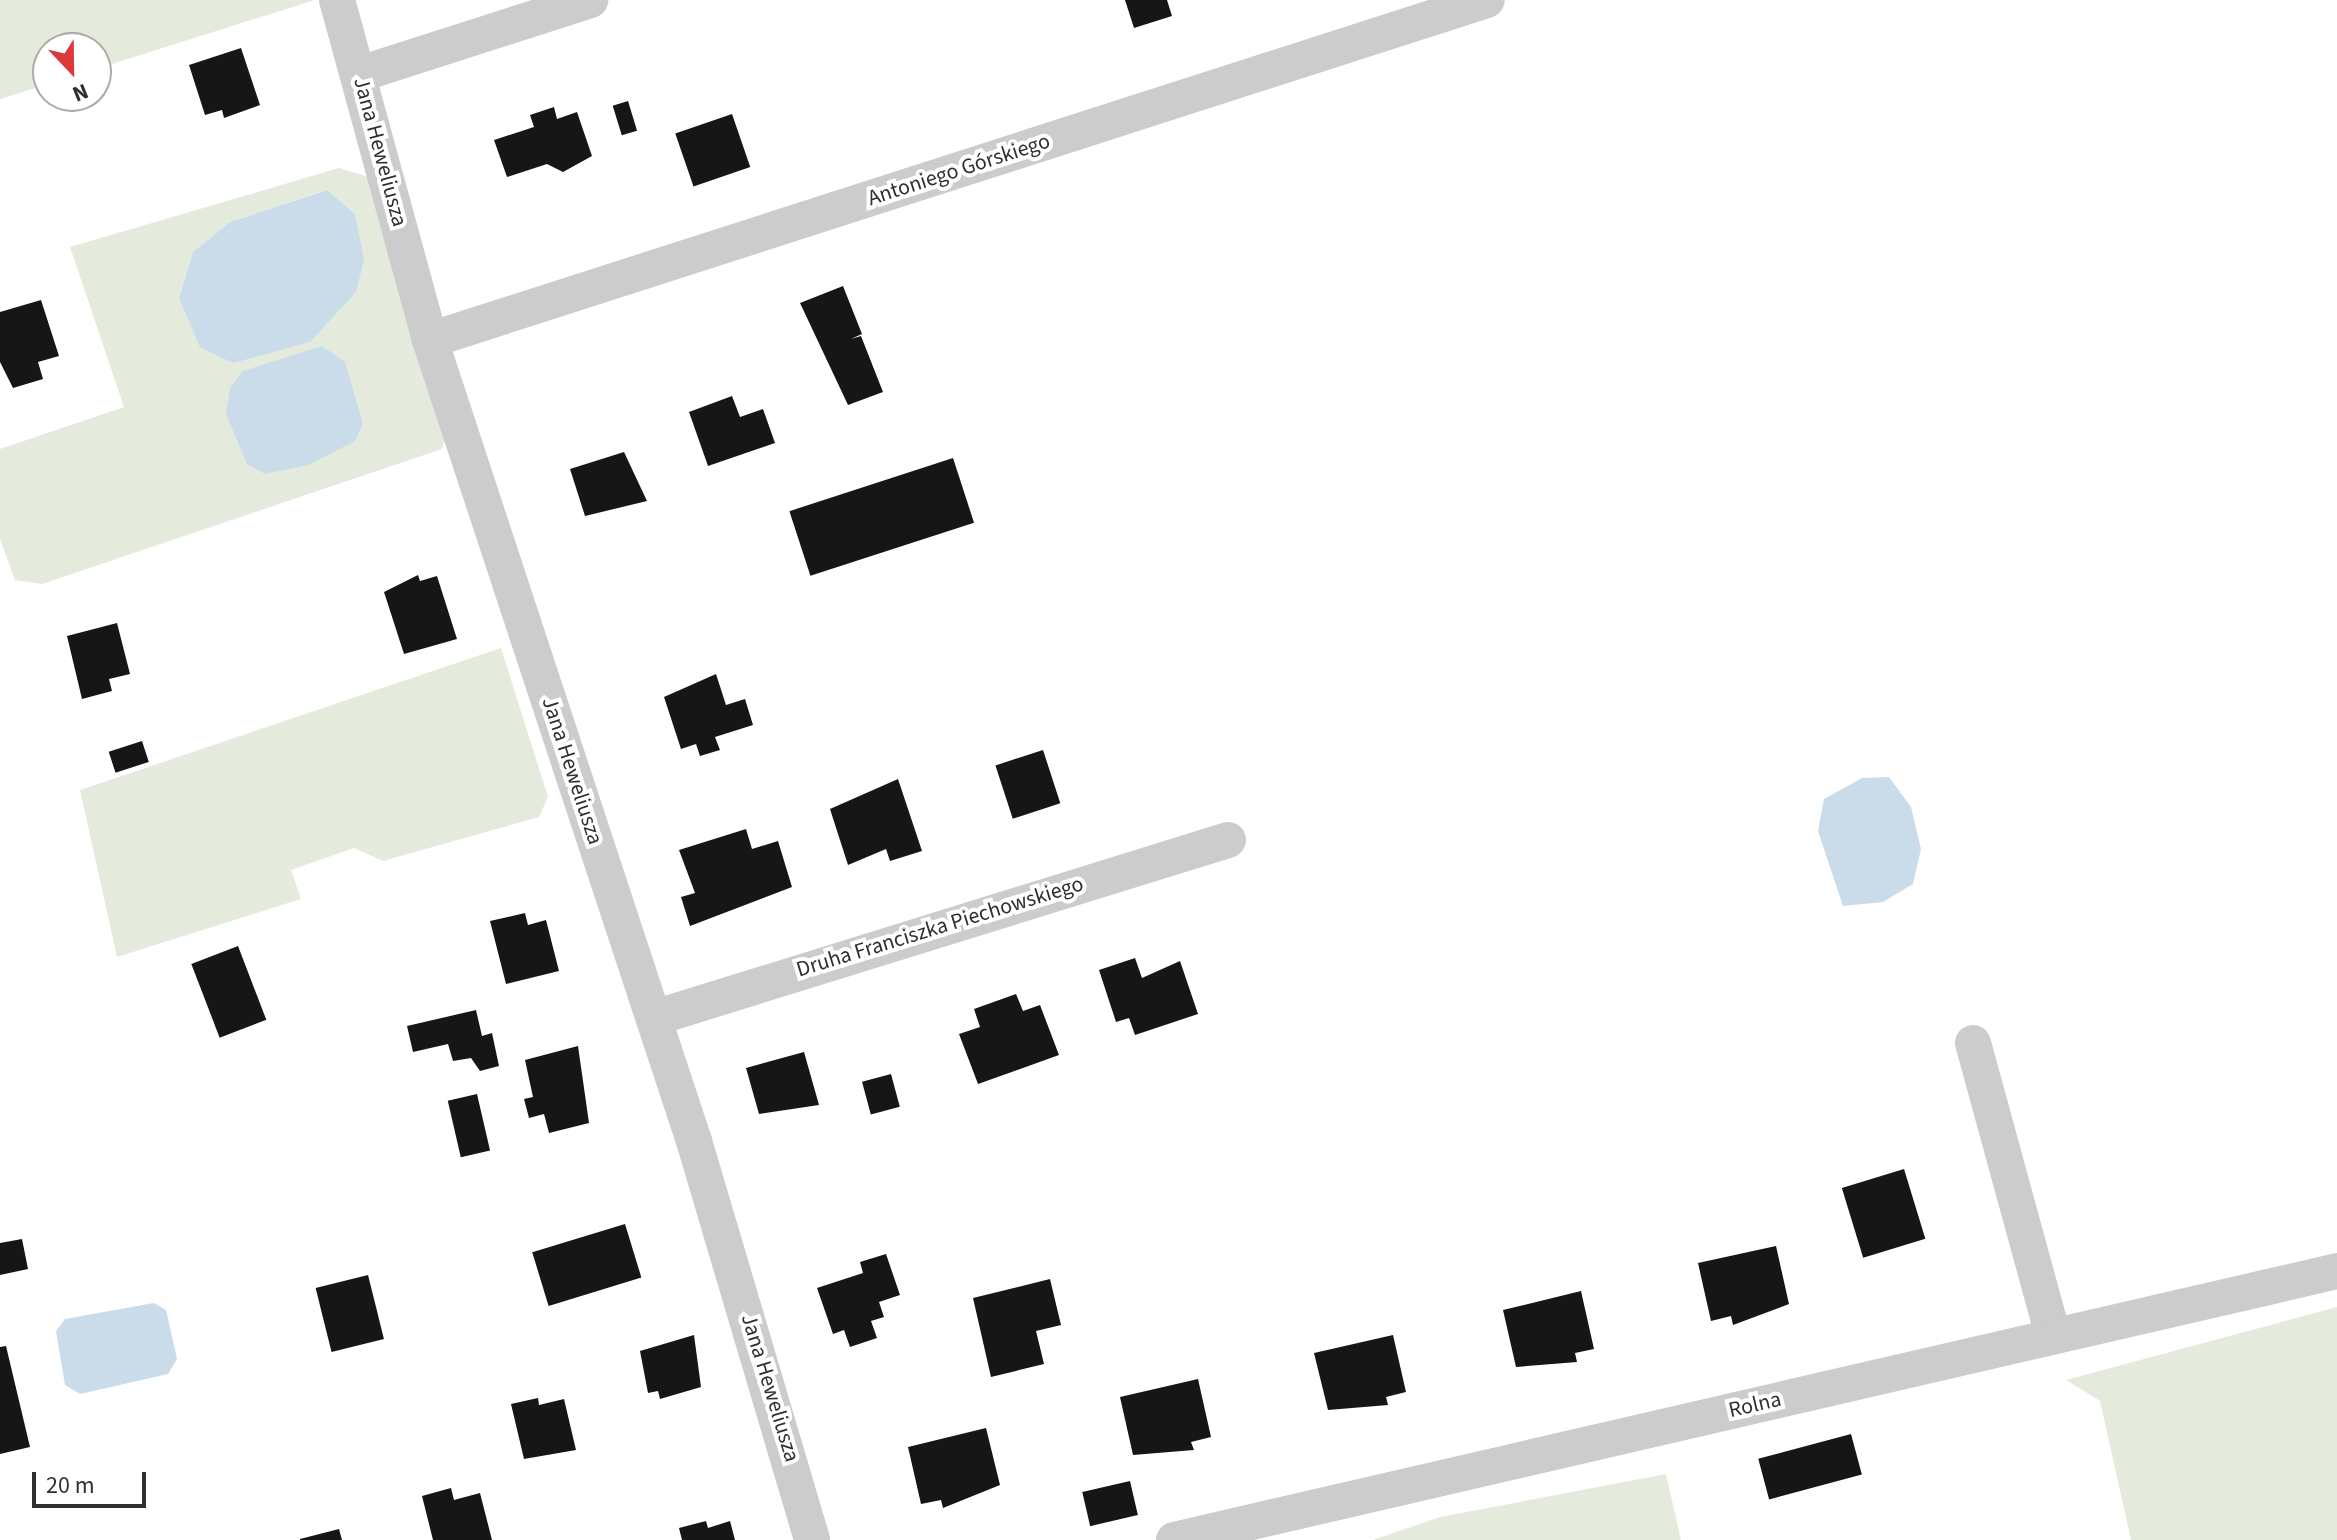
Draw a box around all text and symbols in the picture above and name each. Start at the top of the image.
north arrow [32,32,112,112]
text: N [67,75,93,110]
street label: Jana Heweliusza [347,75,413,229]
street label: Antoniego Górskiego [864,128,1054,212]
street label: Jana Heweliusza [536,694,608,848]
street label: Druha Franciszka Piechowskiego [793,871,1087,983]
street label: Jana Heweliusza [735,1311,805,1465]
street label: Rolna [1726,1386,1784,1424]
scale bar [36,1456,150,1506]
text: 20 m [46,1468,95,1503]

